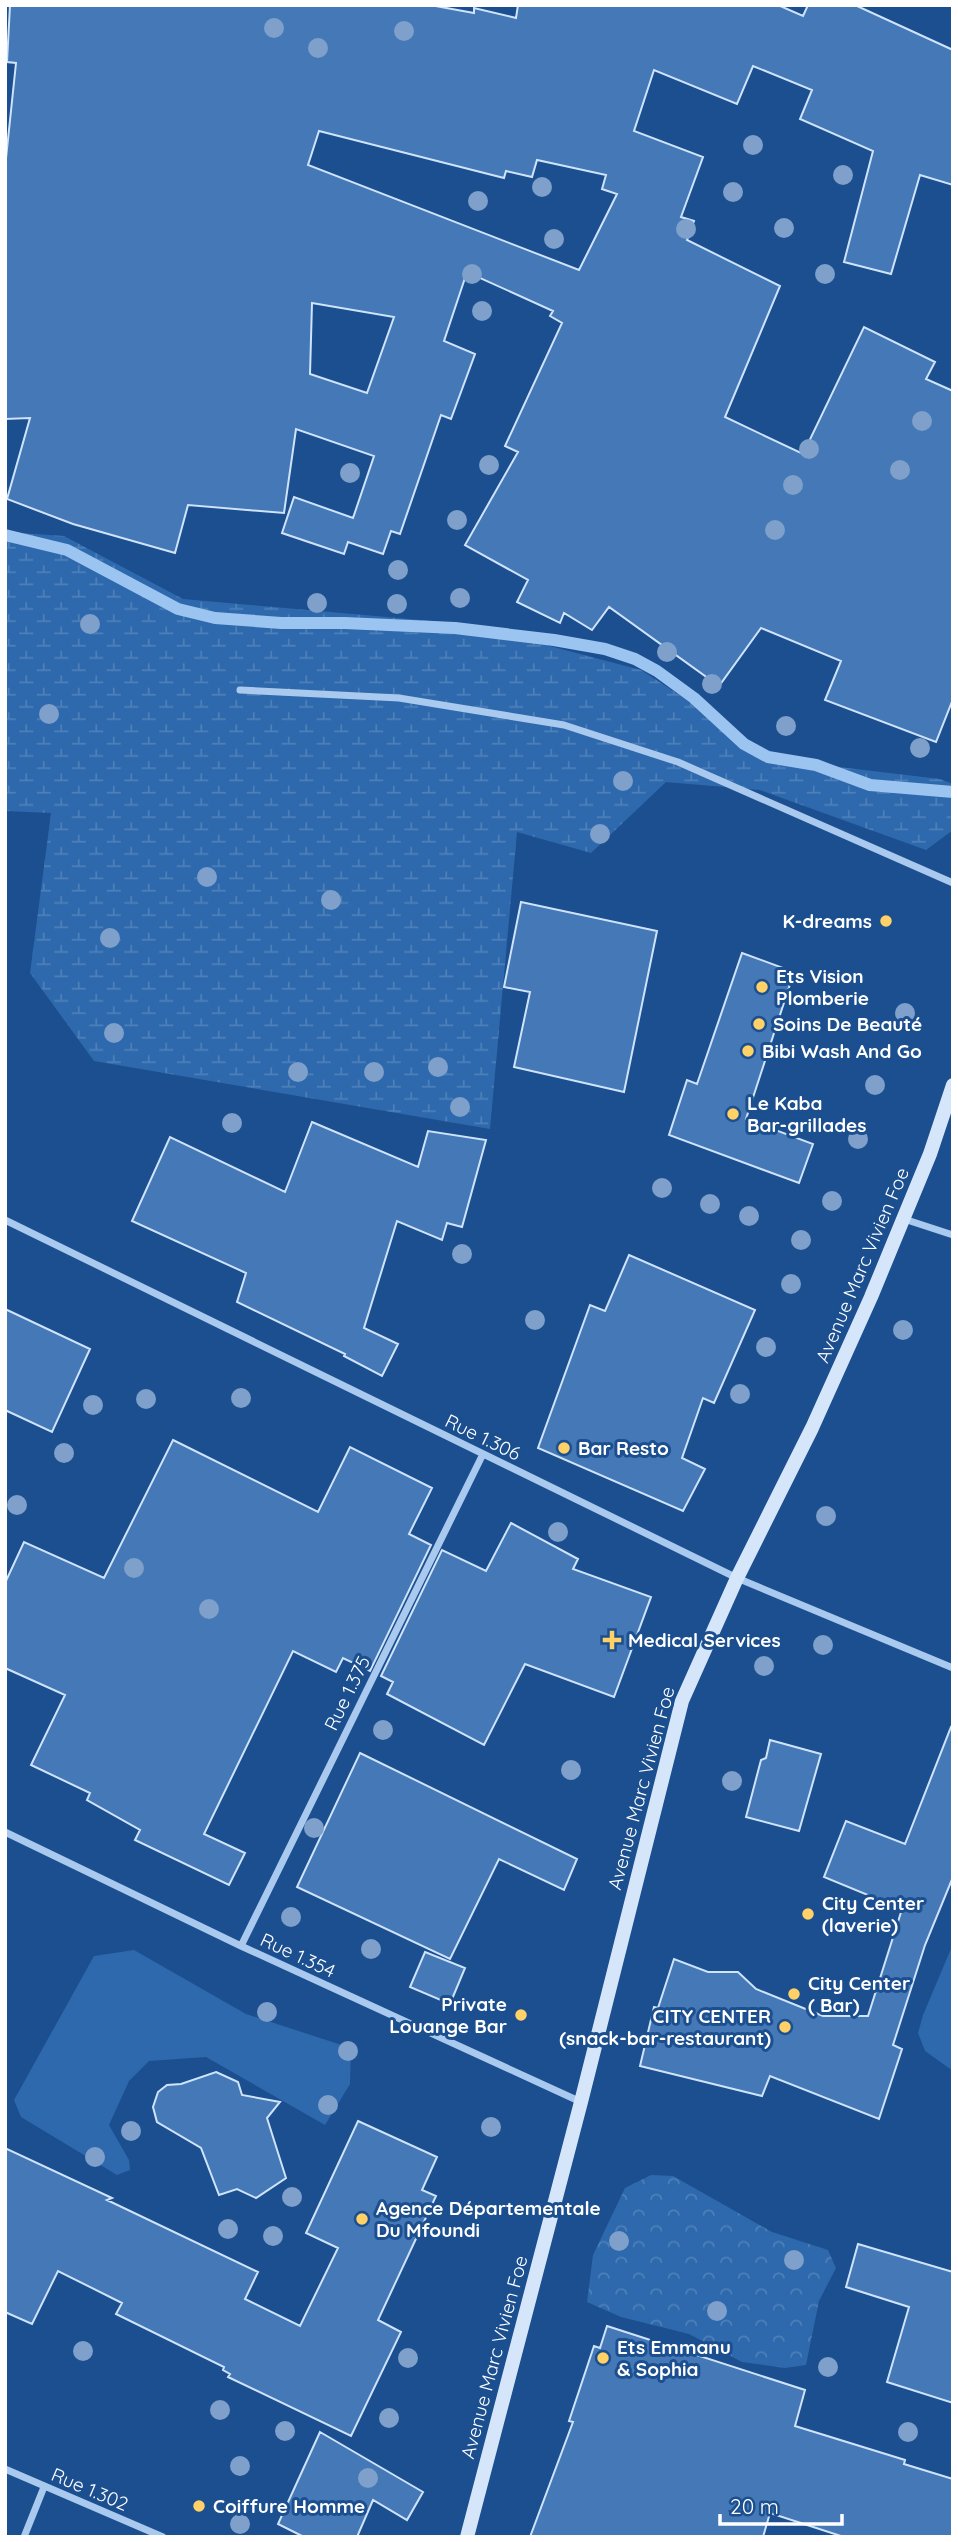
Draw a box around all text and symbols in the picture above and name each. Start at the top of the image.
place label: K-dreams [782,909,872,933]
marker: K-dreams [878,913,894,929]
place label: Ets Vision Plomberie [776,964,869,1010]
marker: Ets Vision Plomberie [754,979,770,995]
place label: Soins De Beauté [773,1012,922,1036]
marker: Soins De Beauté [751,1016,767,1032]
place label: Bibi Wash And Go [762,1039,922,1063]
marker: Bibi Wash And Go [740,1043,756,1059]
place label: Le Kaba Bar-grillades [747,1091,867,1137]
marker: Le Kaba Bar-grillades [725,1106,741,1122]
street label: Avenue Marc Vivien Foe [810,1164,914,1366]
street label: Rue 1.306 [441,1408,525,1466]
place label: Bar Resto [578,1436,669,1460]
marker: Bar Resto [556,1440,572,1456]
place label: Medical Services [628,1628,781,1652]
marker: Medical Services [602,1630,622,1650]
street label: Rue 1.375 [319,1652,375,1734]
street label: Avenue Marc Vivien Foe [602,1684,680,1892]
place label: City Center (laverie) [822,1891,924,1937]
marker: City Center (laverie) [800,1906,816,1922]
street label: Rue 1.354 [257,1927,339,1983]
place label: City Center ( Bar) [808,1971,910,2017]
marker: City Center ( Bar) [786,1986,802,2002]
place label: Private Louange Bar [389,1992,507,2038]
place label: CITY CENTER (snack-bar-restaurant) [559,2004,771,2050]
marker: Private Louange Bar [513,2007,529,2023]
marker: CITY CENTER (snack-bar-restaurant) [777,2019,793,2035]
place label: Agence Départementale Du Mfoundi [376,2196,601,2242]
marker: Agence Départementale Du Mfoundi [354,2211,370,2227]
street label: Avenue Marc Vivien Foe [455,2253,533,2461]
place label: Ets Emmanu & Sophia [617,2335,731,2381]
marker: Ets Emmanu & Sophia [595,2350,611,2366]
street label: Rue 1.302 [48,2462,132,2516]
scale bar [720,2482,842,2526]
text: 20 m [730,2493,779,2519]
place label: Coiffure Homme [213,2494,365,2518]
marker: Coiffure Homme [191,2498,207,2514]

